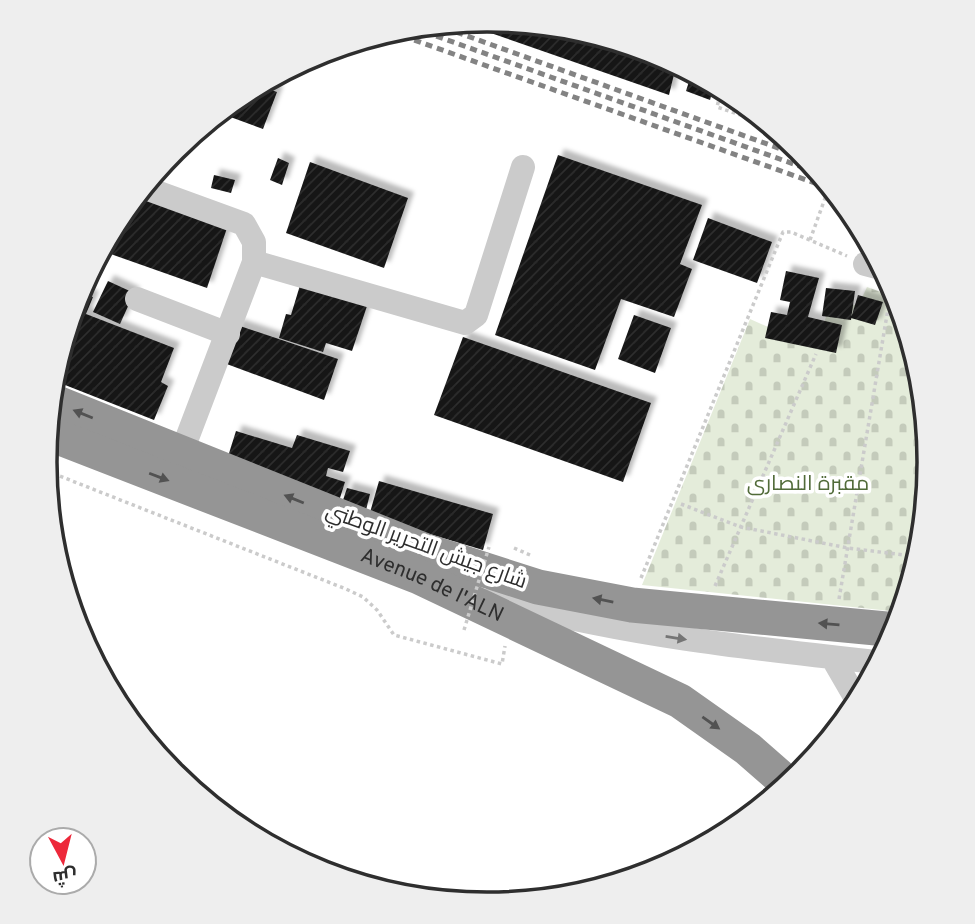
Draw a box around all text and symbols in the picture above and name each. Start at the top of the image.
one-way arrow [72,408,93,419]
park label: مقبرة النصارى [747,471,869,498]
one-way arrow [149,472,170,483]
one-way arrow [283,493,304,504]
street label: شارع جيش التحرير الوطني [321,498,530,597]
street label: Avenue de l'ALN [357,542,508,629]
one-way arrow [592,594,614,605]
one-way arrow [818,618,840,629]
one-way arrow [665,633,687,644]
one-way arrow [702,716,720,730]
north arrow [28,826,98,896]
text: ش [51,862,78,889]

